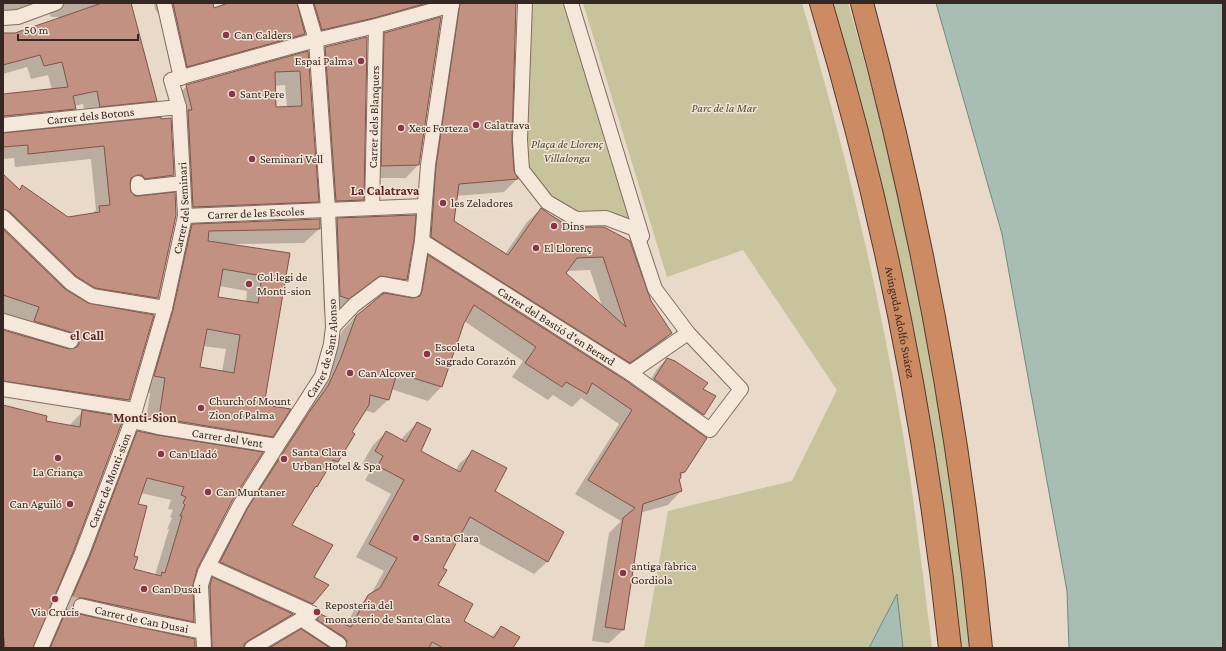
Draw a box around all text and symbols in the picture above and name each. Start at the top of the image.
scale bar [18,16,138,42]
text: 50 m [24,23,49,37]
place label: Can Calders [234,28,292,42]
marker: Can Calders [221,30,231,40]
place label: Espai Palma [295,54,353,68]
marker: Espai Palma [356,56,366,66]
street label: Carrer dels Blanquers [366,65,382,169]
place label: Sant Pere [240,87,284,101]
marker: Sant Pere [227,89,237,99]
park label: Parc de la Mar [692,101,757,115]
street label: Carrer dels Botons [46,105,135,127]
place label: Calatrava [484,118,530,132]
marker: Calatrava [471,120,481,130]
place label: Xesc Forteza [409,121,469,135]
marker: Xesc Forteza [396,123,406,133]
park label: Plaça de Llorenç Villalonga [531,137,604,165]
place label: Seminari Vell [260,152,323,166]
marker: Seminari Vell [247,154,257,164]
street label: Carrer del Seminari [170,162,192,255]
district label: La Calatrava [351,183,420,198]
place label: les Zeladores [451,196,513,210]
marker: les Zeladores [438,198,448,208]
street label: Carrer de les Escoles [207,204,305,222]
place label: Dins [562,219,585,233]
marker: Dins [549,221,559,231]
place label: El Llorenç [544,241,592,255]
marker: El Llorenç [531,243,541,253]
street label: Avinguda Adolfo Suárez [882,265,918,379]
place label: Col·legi de Monti-sion [257,270,312,298]
marker: Col·legi de Monti-sion [244,279,254,289]
street label: Carrer del Bastió d'en Berard [495,284,618,369]
street label: Carrer de Sant Alonso [303,298,340,401]
district label: el Call [70,328,104,343]
place label: Escoleta Sagrado Corazón [435,340,517,368]
marker: Escoleta Sagrado Corazón [422,349,432,359]
place label: Can Alcover [358,366,416,380]
marker: Can Alcover [345,368,355,378]
place label: Church of Mount Zion of Palma [209,394,292,422]
marker: Church of Mount Zion of Palma [196,403,206,413]
district label: Monti-Sion [113,410,177,425]
street label: Carrer del Vent [191,426,265,451]
street label: Carrer de Monti-sion [85,430,134,530]
place label: Santa Clara Urban Hotel & Spa [292,445,381,473]
place label: Can Lladó [169,447,217,461]
marker: Can Lladó [156,449,166,459]
marker: La Criança [53,453,63,463]
marker: Santa Clara Urban Hotel & Spa [279,454,289,464]
place label: La Criança [33,465,84,479]
place label: Can Muntaner [216,485,286,499]
marker: Can Muntaner [203,487,213,497]
place label: Can Aguiló [10,497,62,511]
marker: Can Aguiló [65,499,75,509]
place label: Santa Clara [424,531,479,545]
marker: Santa Clara [411,533,421,543]
place label: antiga fàbrica Gordiola [631,559,697,587]
marker: antiga fàbrica Gordiola [618,568,628,578]
place label: Can Dusai [152,582,201,596]
marker: Can Dusai [139,584,149,594]
marker: Via Crucis [50,594,60,604]
place label: Reposteria del monasterio de Santa Clata [325,598,451,626]
street label: Carrer de Can Dusai [93,602,190,636]
place label: Via Crucis [31,605,79,619]
marker: Reposteria del monasterio de Santa Clata [312,607,322,617]

